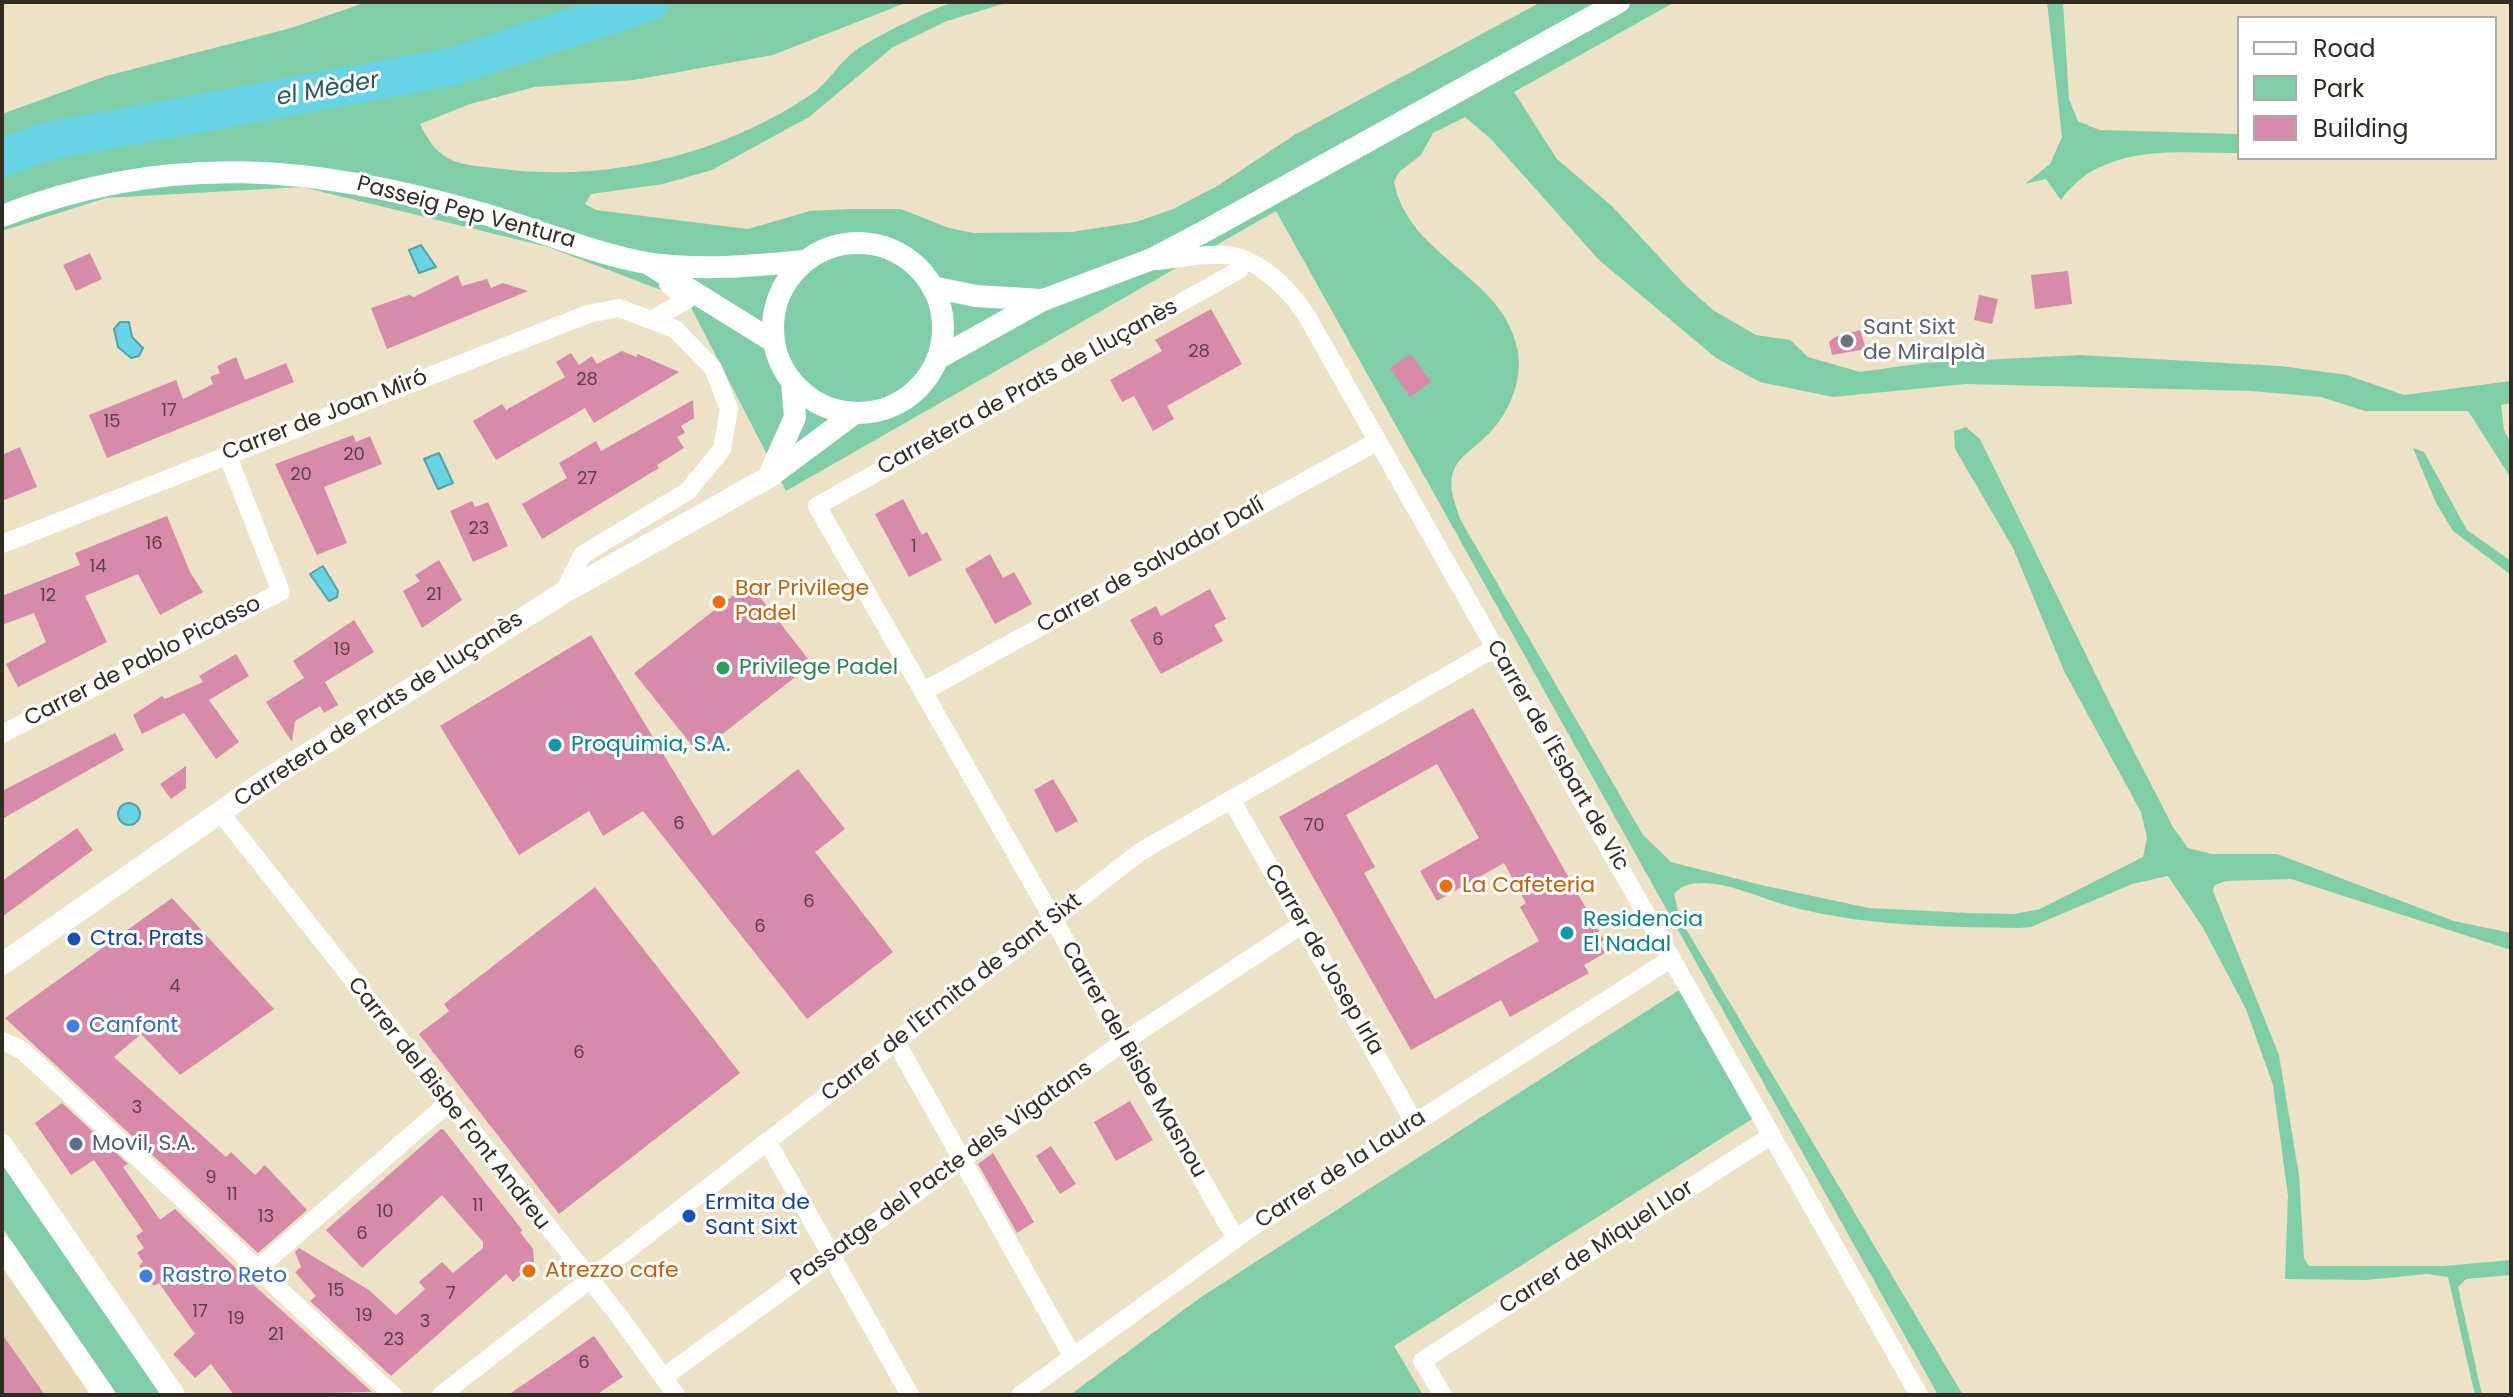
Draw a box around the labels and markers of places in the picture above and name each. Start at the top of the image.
place label: Sant Sixt de Miralplà [1863,315,1985,366]
marker: Sant Sixt de Miralplà [1838,332,1856,350]
place label: Bar Privilege Padel [735,576,869,628]
marker: Bar Privilege Padel [710,593,728,611]
place label: Privilege Padel [739,655,898,681]
marker: Privilege Padel [714,659,732,677]
place label: Proquimia, S.A. [571,732,731,758]
marker: Proquimia, S.A. [546,736,564,754]
place label: La Cafeteria [1462,873,1595,899]
marker: La Cafeteria [1437,877,1455,895]
place label: Residencia El Nadal [1583,907,1703,958]
marker: Residencia El Nadal [1558,924,1576,942]
place label: Ctra. Prats [90,926,204,952]
marker: Ctra. Prats [65,930,83,948]
place label: Canfont [89,1013,178,1039]
marker: Canfont [64,1017,82,1035]
place label: Movil, S.A. [92,1131,195,1157]
marker: Movil, S.A. [67,1135,85,1153]
place label: Ermita de Sant Sixt [705,1190,810,1242]
marker: Ermita de Sant Sixt [680,1207,698,1225]
place label: Atrezzo cafe [545,1258,679,1284]
marker: Atrezzo cafe [520,1262,538,1280]
place label: Rastro Reto [162,1263,287,1289]
marker: Rastro Reto [137,1267,155,1285]

